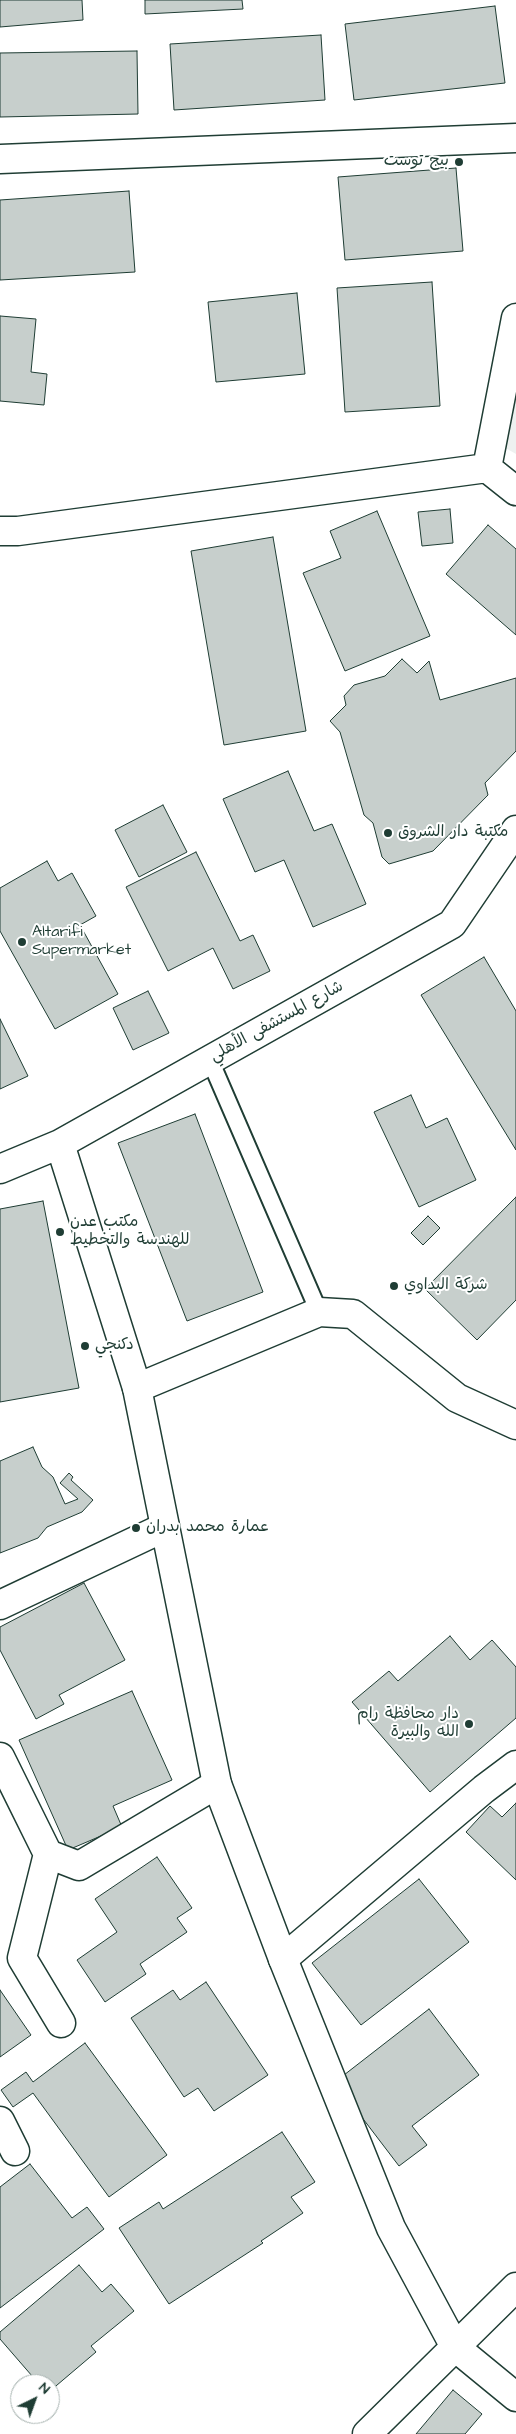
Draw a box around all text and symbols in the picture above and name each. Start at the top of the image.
place label: بيج توست [384,152,449,172]
marker: بيج توست [453,156,465,168]
place label: مكتبة دار الشروق [398,823,508,843]
marker: مكتبة دار الشروق [382,827,394,839]
place label: Altarifi Supermarket [32,923,131,961]
marker: Altarifi Supermarket [16,936,28,948]
street label: شارع المستشفى الأهلي [207,977,347,1067]
place label: مكتب عدن للهندسة والتخطيط [70,1213,190,1251]
marker: مكتب عدن للهندسة والتخطيط [54,1226,66,1238]
place label: شركة البداوي [404,1276,488,1296]
marker: شركة البداوي [388,1280,400,1292]
place label: دكنجي [95,1336,134,1356]
marker: دكنجي [79,1340,91,1352]
place label: عمارة محمد بدران [146,1518,270,1538]
marker: عمارة محمد بدران [130,1522,142,1534]
place label: دار محافظة رام الله والبيرة [357,1705,459,1743]
marker: دار محافظة رام الله والبيرة [463,1718,475,1730]
north arrow [10,2374,60,2424]
text: N [34,2378,54,2399]

